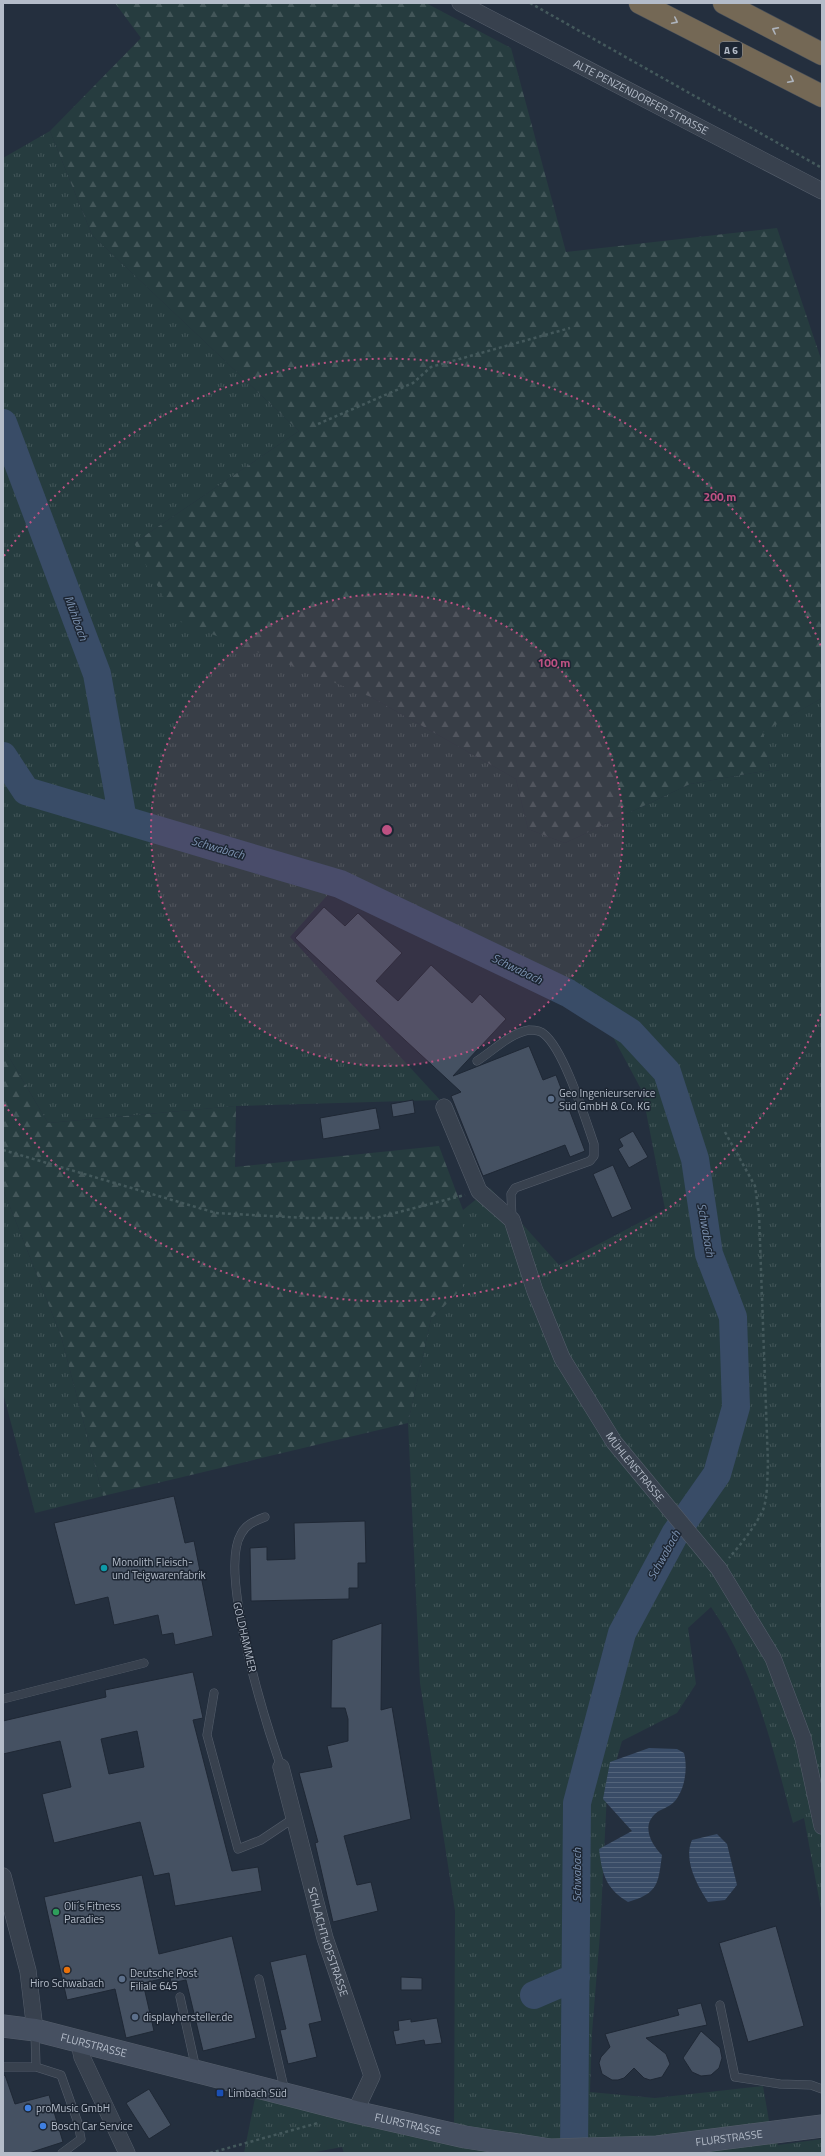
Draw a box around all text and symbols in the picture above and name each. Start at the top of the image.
one-way arrow [671,16,678,24]
one-way arrow [772,27,779,34]
road number: A 6 [720,42,742,58]
street label: ALTE PENZENDORFER STRASSE [571,55,711,139]
one-way arrow [786,75,794,83]
text: 200 m [704,487,736,506]
water label: Mühlbach [60,593,94,644]
text: 100 m [538,653,570,672]
centre of rings [380,823,394,837]
water label: Schwabach [189,831,248,864]
water label: Schwabach [489,948,547,989]
place label: Geo Ingenieurservice Süd GmbH & Co. KG [559,1085,656,1114]
marker: Geo Ingenieurservice Süd GmbH & Co. KG [546,1094,556,1104]
water label: Schwabach [692,1202,721,1259]
street label: MÜHLENSTRASSE [602,1429,668,1505]
water label: Schwabach [642,1526,686,1583]
place label: Monolith Fleisch- und Teigwarenfabrik [112,1554,207,1583]
marker: Monolith Fleisch- und Teigwarenfabrik [99,1563,109,1573]
street label: GOLDHAMMER [229,1600,261,1674]
water label: Schwabach [567,1847,586,1902]
street label: SCHLACHTHOFSTRASSE [304,1885,352,1999]
place label: Oli´s Fitness Paradies [64,1898,120,1927]
marker: Oli´s Fitness Paradies [51,1907,61,1917]
marker: Hiro Schwabach [62,1965,72,1975]
place label: Deutsche Post Filiale 645 [130,1965,198,1994]
marker: Deutsche Post Filiale 645 [117,1974,127,1984]
place label: Hiro Schwabach [30,1975,104,1991]
place label: displayhersteller.de [143,2009,233,2025]
marker: displayhersteller.de [130,2012,140,2022]
street label: FLURSTRASSE [59,2029,129,2061]
place label: Limbach Süd [228,2085,287,2101]
marker: Limbach Süd [215,2088,225,2098]
place label: proMusic GmbH [36,2100,110,2116]
marker: proMusic GmbH [23,2103,33,2113]
street label: FLURSTRASSE [373,2109,443,2139]
place label: Bosch Car Service [51,2118,133,2134]
marker: Bosch Car Service [38,2121,48,2131]
street label: FLURSTRASSE [694,2126,764,2150]

